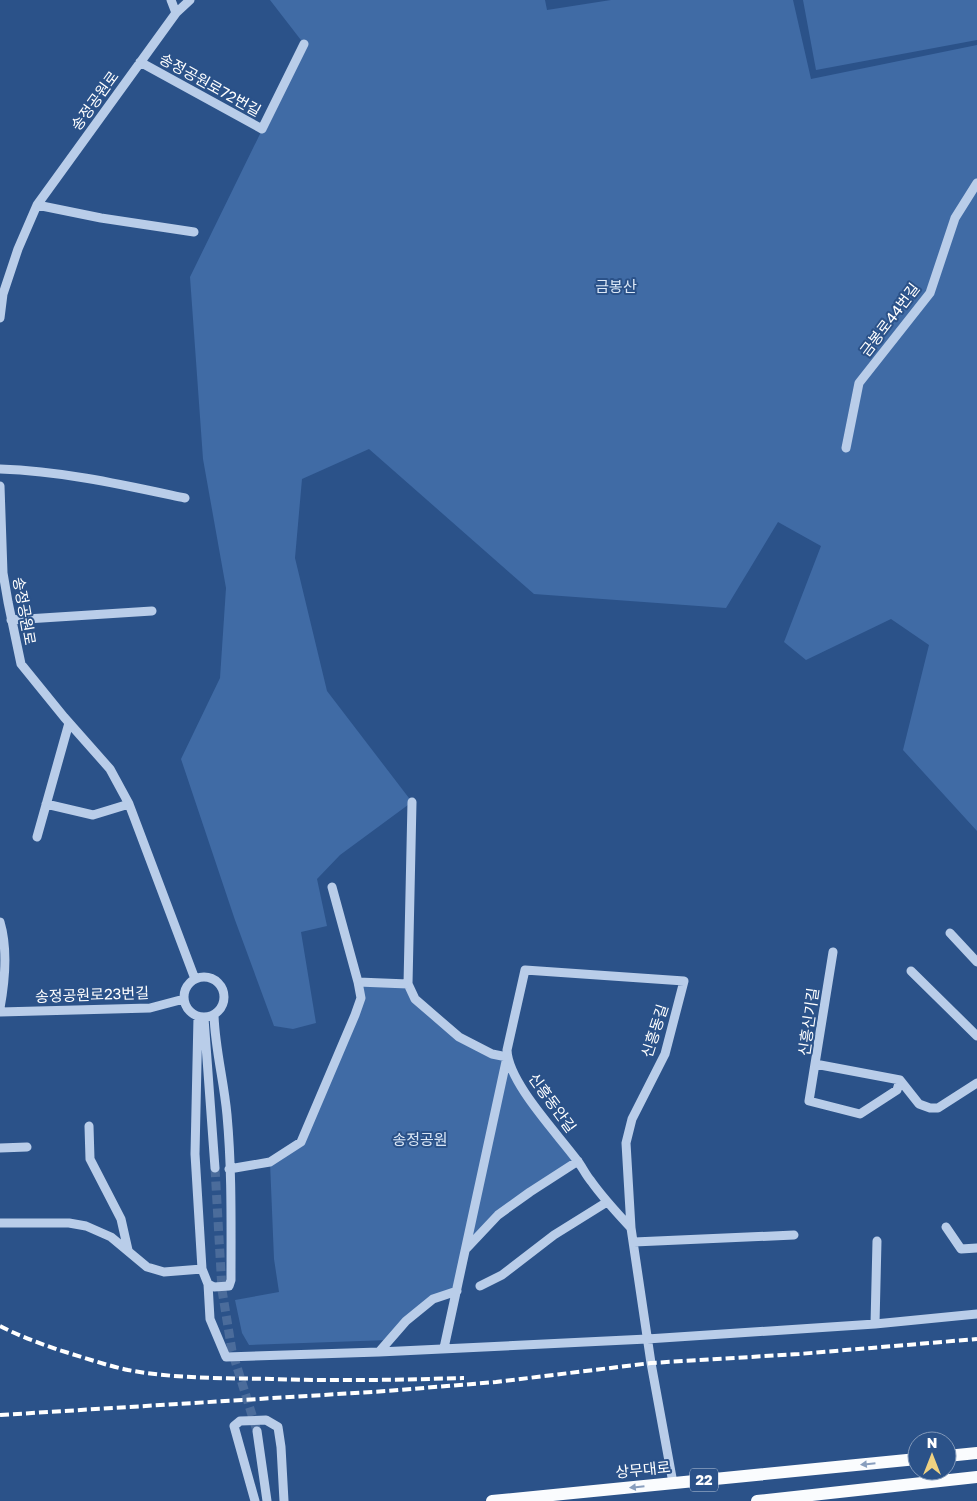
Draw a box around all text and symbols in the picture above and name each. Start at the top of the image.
street label: 송정공원로72번길 [157,49,264,119]
street label: 송정공원로 [67,67,122,134]
park label: 금봉산 [595,277,637,295]
street label: 금봉로44번길 [856,279,923,360]
street label: 송정공원로 [10,575,40,646]
street label: 송정공원로23번길 [35,983,149,1005]
street label: 신흥신기길 [794,986,822,1057]
street label: 신흥동길 [637,1002,671,1060]
street label: 신흥동안길 [525,1069,580,1136]
park label: 송정공원 [392,1130,448,1148]
north arrow [907,1431,957,1481]
text: N [927,1434,937,1451]
street label: 상무대로 [615,1457,671,1481]
one-way arrow [860,1460,876,1468]
road number: 22 [690,1468,718,1492]
one-way arrow [629,1483,645,1491]

